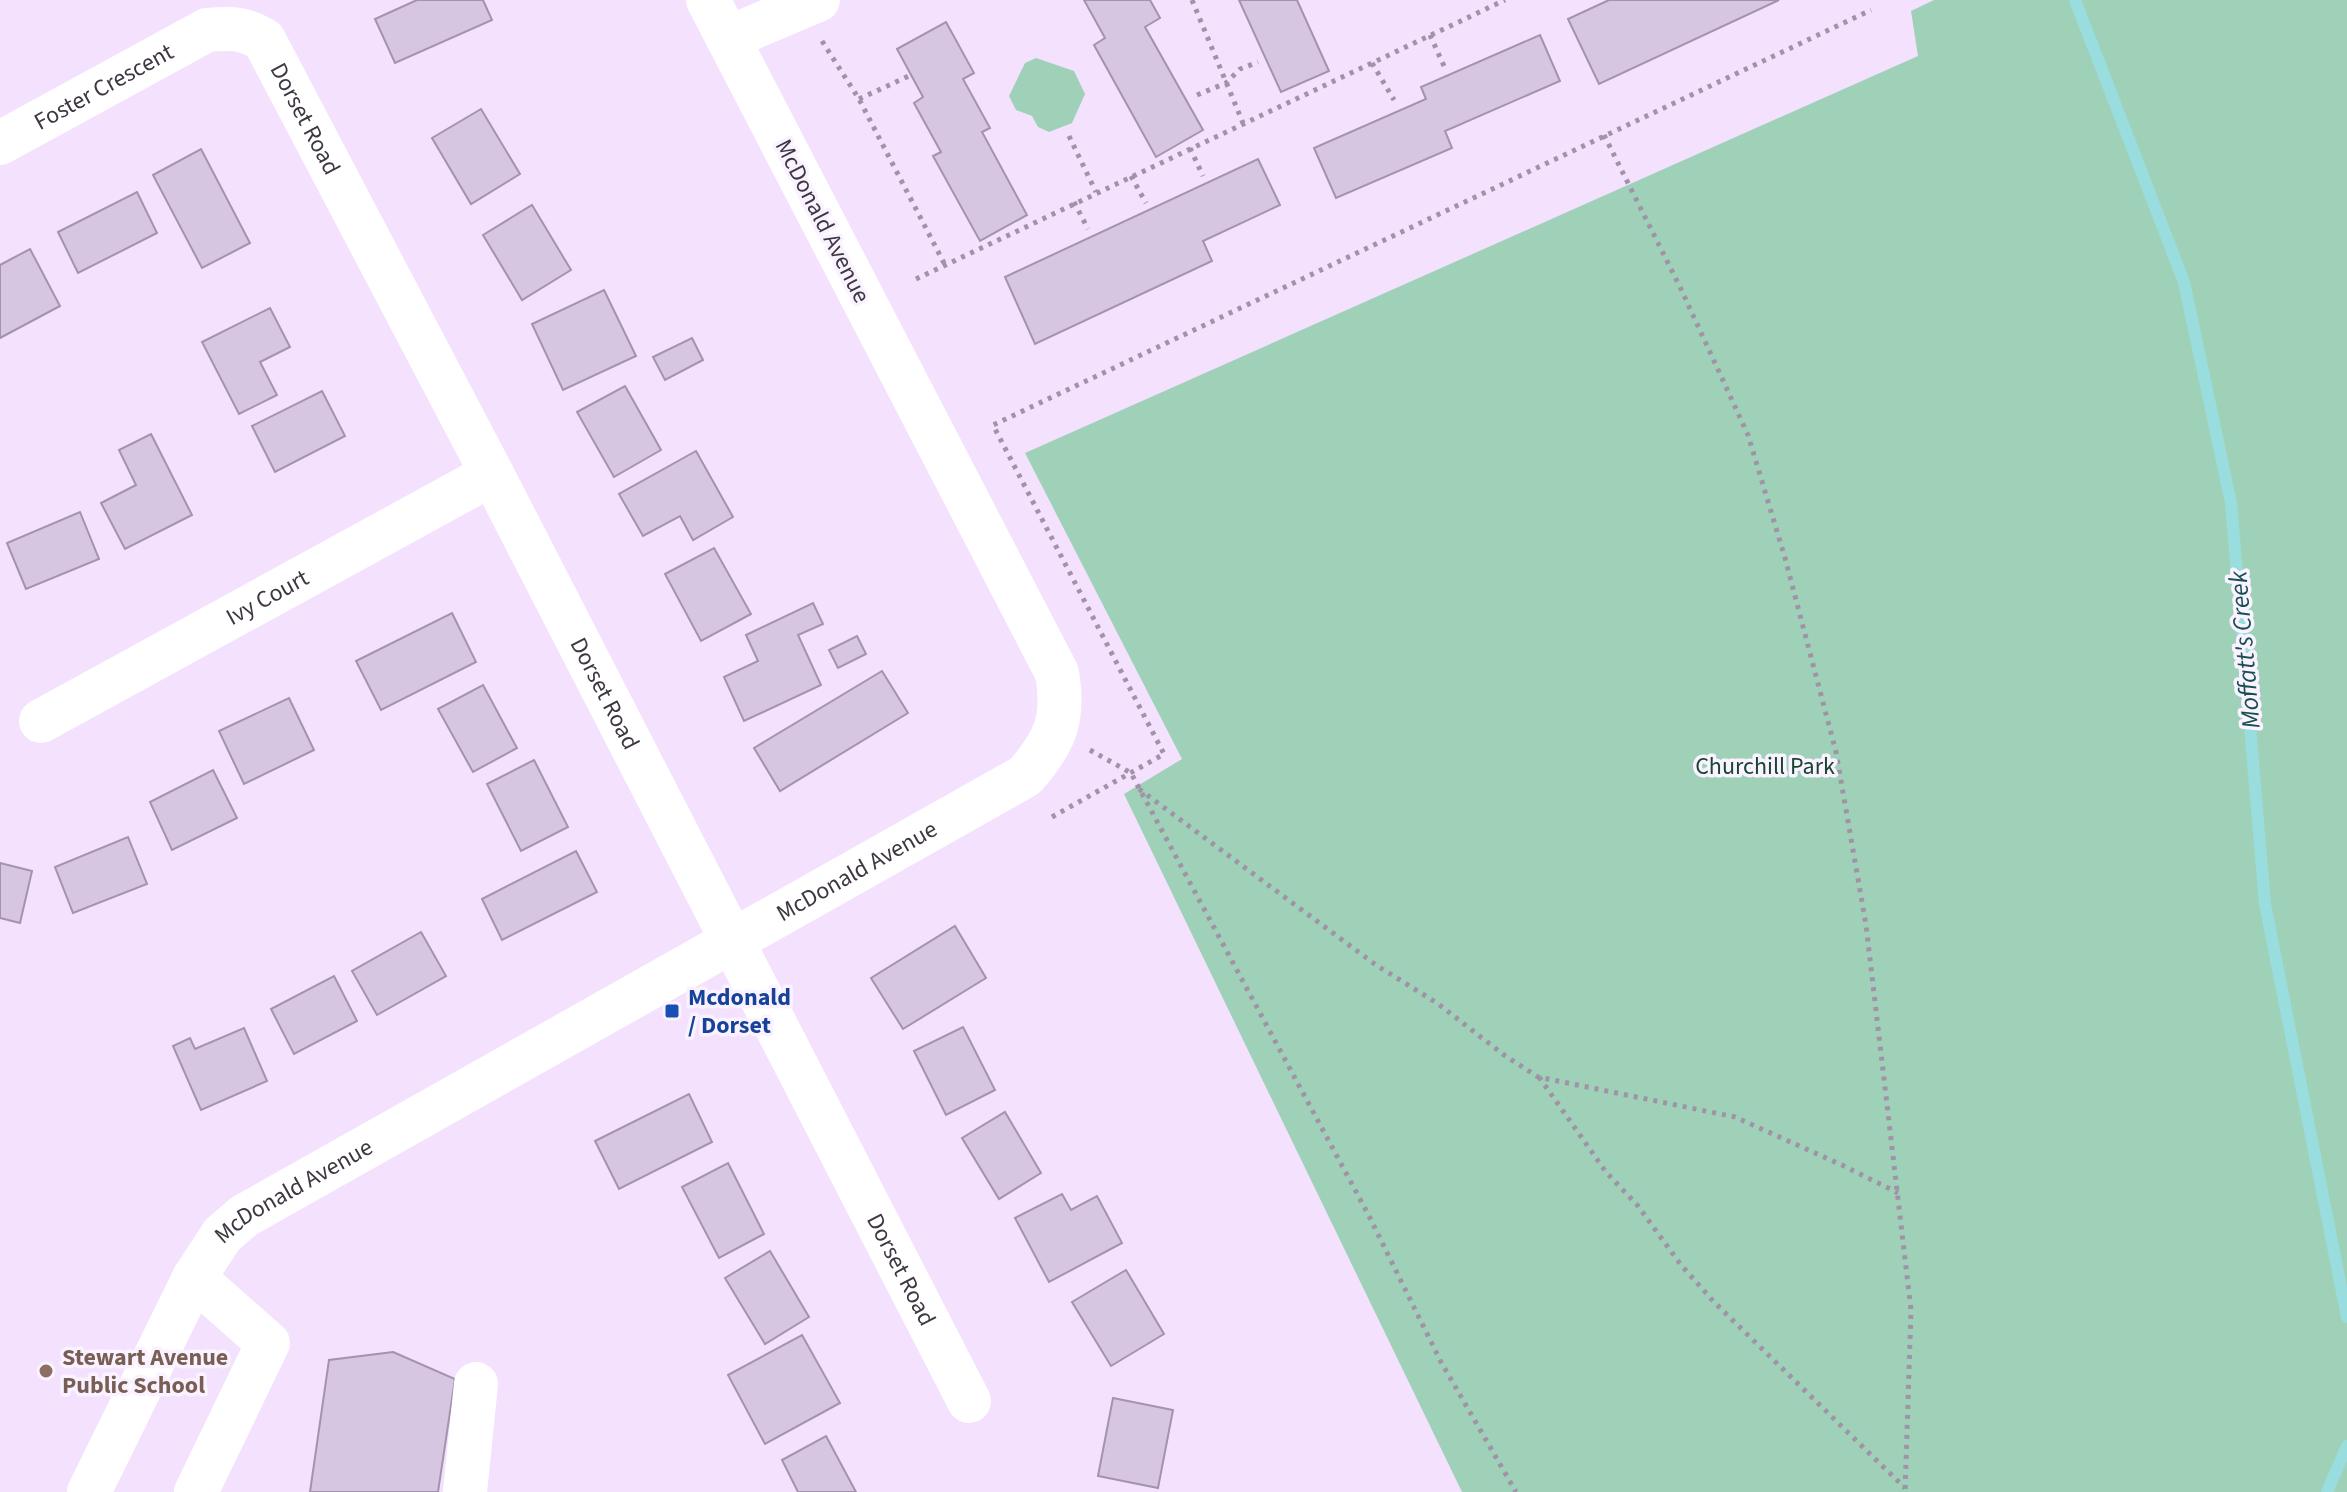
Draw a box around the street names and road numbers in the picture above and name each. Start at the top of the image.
street label: Foster Crescent [28,35,180,139]
street label: Dorset Road [261,57,349,181]
street label: McDonald Avenue [766,133,879,309]
street label: Ivy Court [220,561,315,634]
street label: Dorset Road [561,631,648,756]
street label: McDonald Avenue [770,812,944,931]
street label: McDonald Avenue [207,1130,379,1252]
street label: Dorset Road [857,1207,944,1332]

